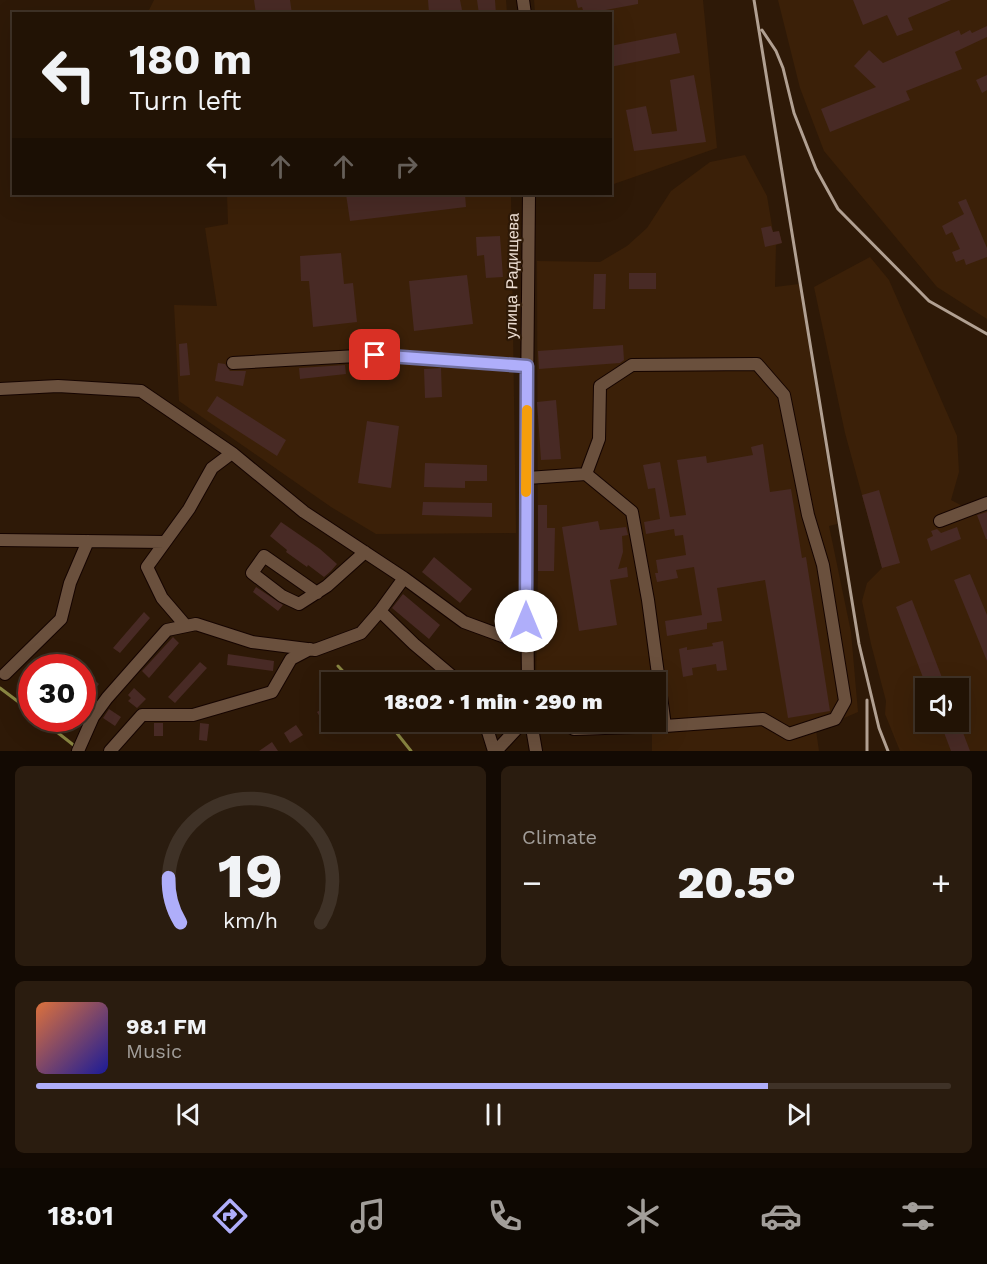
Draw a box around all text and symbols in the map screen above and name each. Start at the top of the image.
text: 180 m [129,35,252,84]
icon: left [30,36,108,114]
text: Turn left [129,85,241,117]
icon: left [201,150,234,183]
icon: ahead [264,150,297,183]
icon: ahead [327,150,360,183]
icon: right [390,150,423,183]
street label: улица Радищева [501,213,523,339]
pin [349,329,400,380]
icon: arrive [358,338,391,371]
position arrow [494,589,558,653]
speed limit sign: 30 [18,654,96,732]
map controls [915,678,969,732]
button: sound [915,678,969,732]
text: 18:02 · 1 min · 290 m [384,689,603,714]
text: Climate [522,825,597,849]
text: 19 [218,839,283,912]
text: 20.5° [677,856,796,909]
text: − [522,863,542,902]
text: + [931,863,951,902]
text: km/h [223,908,278,933]
text: 98.1 FM [126,1014,207,1039]
text: Music [126,1039,182,1063]
icon: previous [172,1098,205,1131]
icon: pause [477,1098,510,1131]
icon: next [782,1098,815,1131]
icon: directions [209,1195,251,1237]
icon: music [347,1195,389,1237]
icon: phone [484,1195,526,1237]
icon: climate [622,1195,664,1237]
icon: car [760,1195,802,1237]
icon: filters [897,1195,939,1237]
text: 18:01 [48,1200,114,1232]

